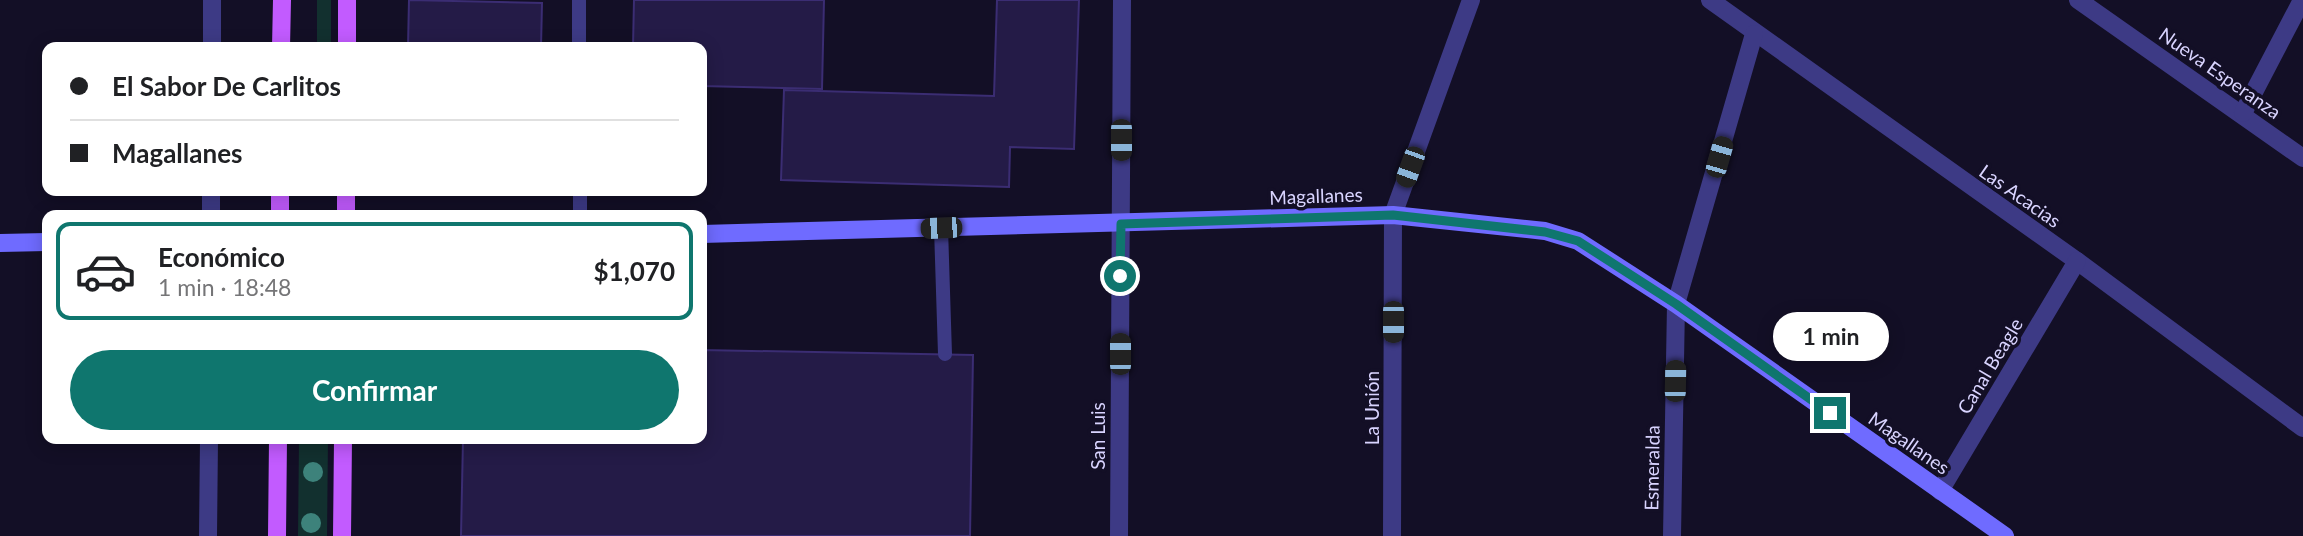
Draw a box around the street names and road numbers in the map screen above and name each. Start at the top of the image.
street label: Nueva Esperanza [2155,22,2286,123]
street label: Las Acacias [1975,159,2065,232]
street label: Magallanes [1269,182,1363,209]
street label: Canal Beagle [1952,314,2027,418]
street label: La Unión [1360,371,1383,445]
street label: San Luis [1086,402,1109,470]
street label: Magallanes [1864,406,1954,479]
street label: Esmeralda [1639,425,1664,511]

